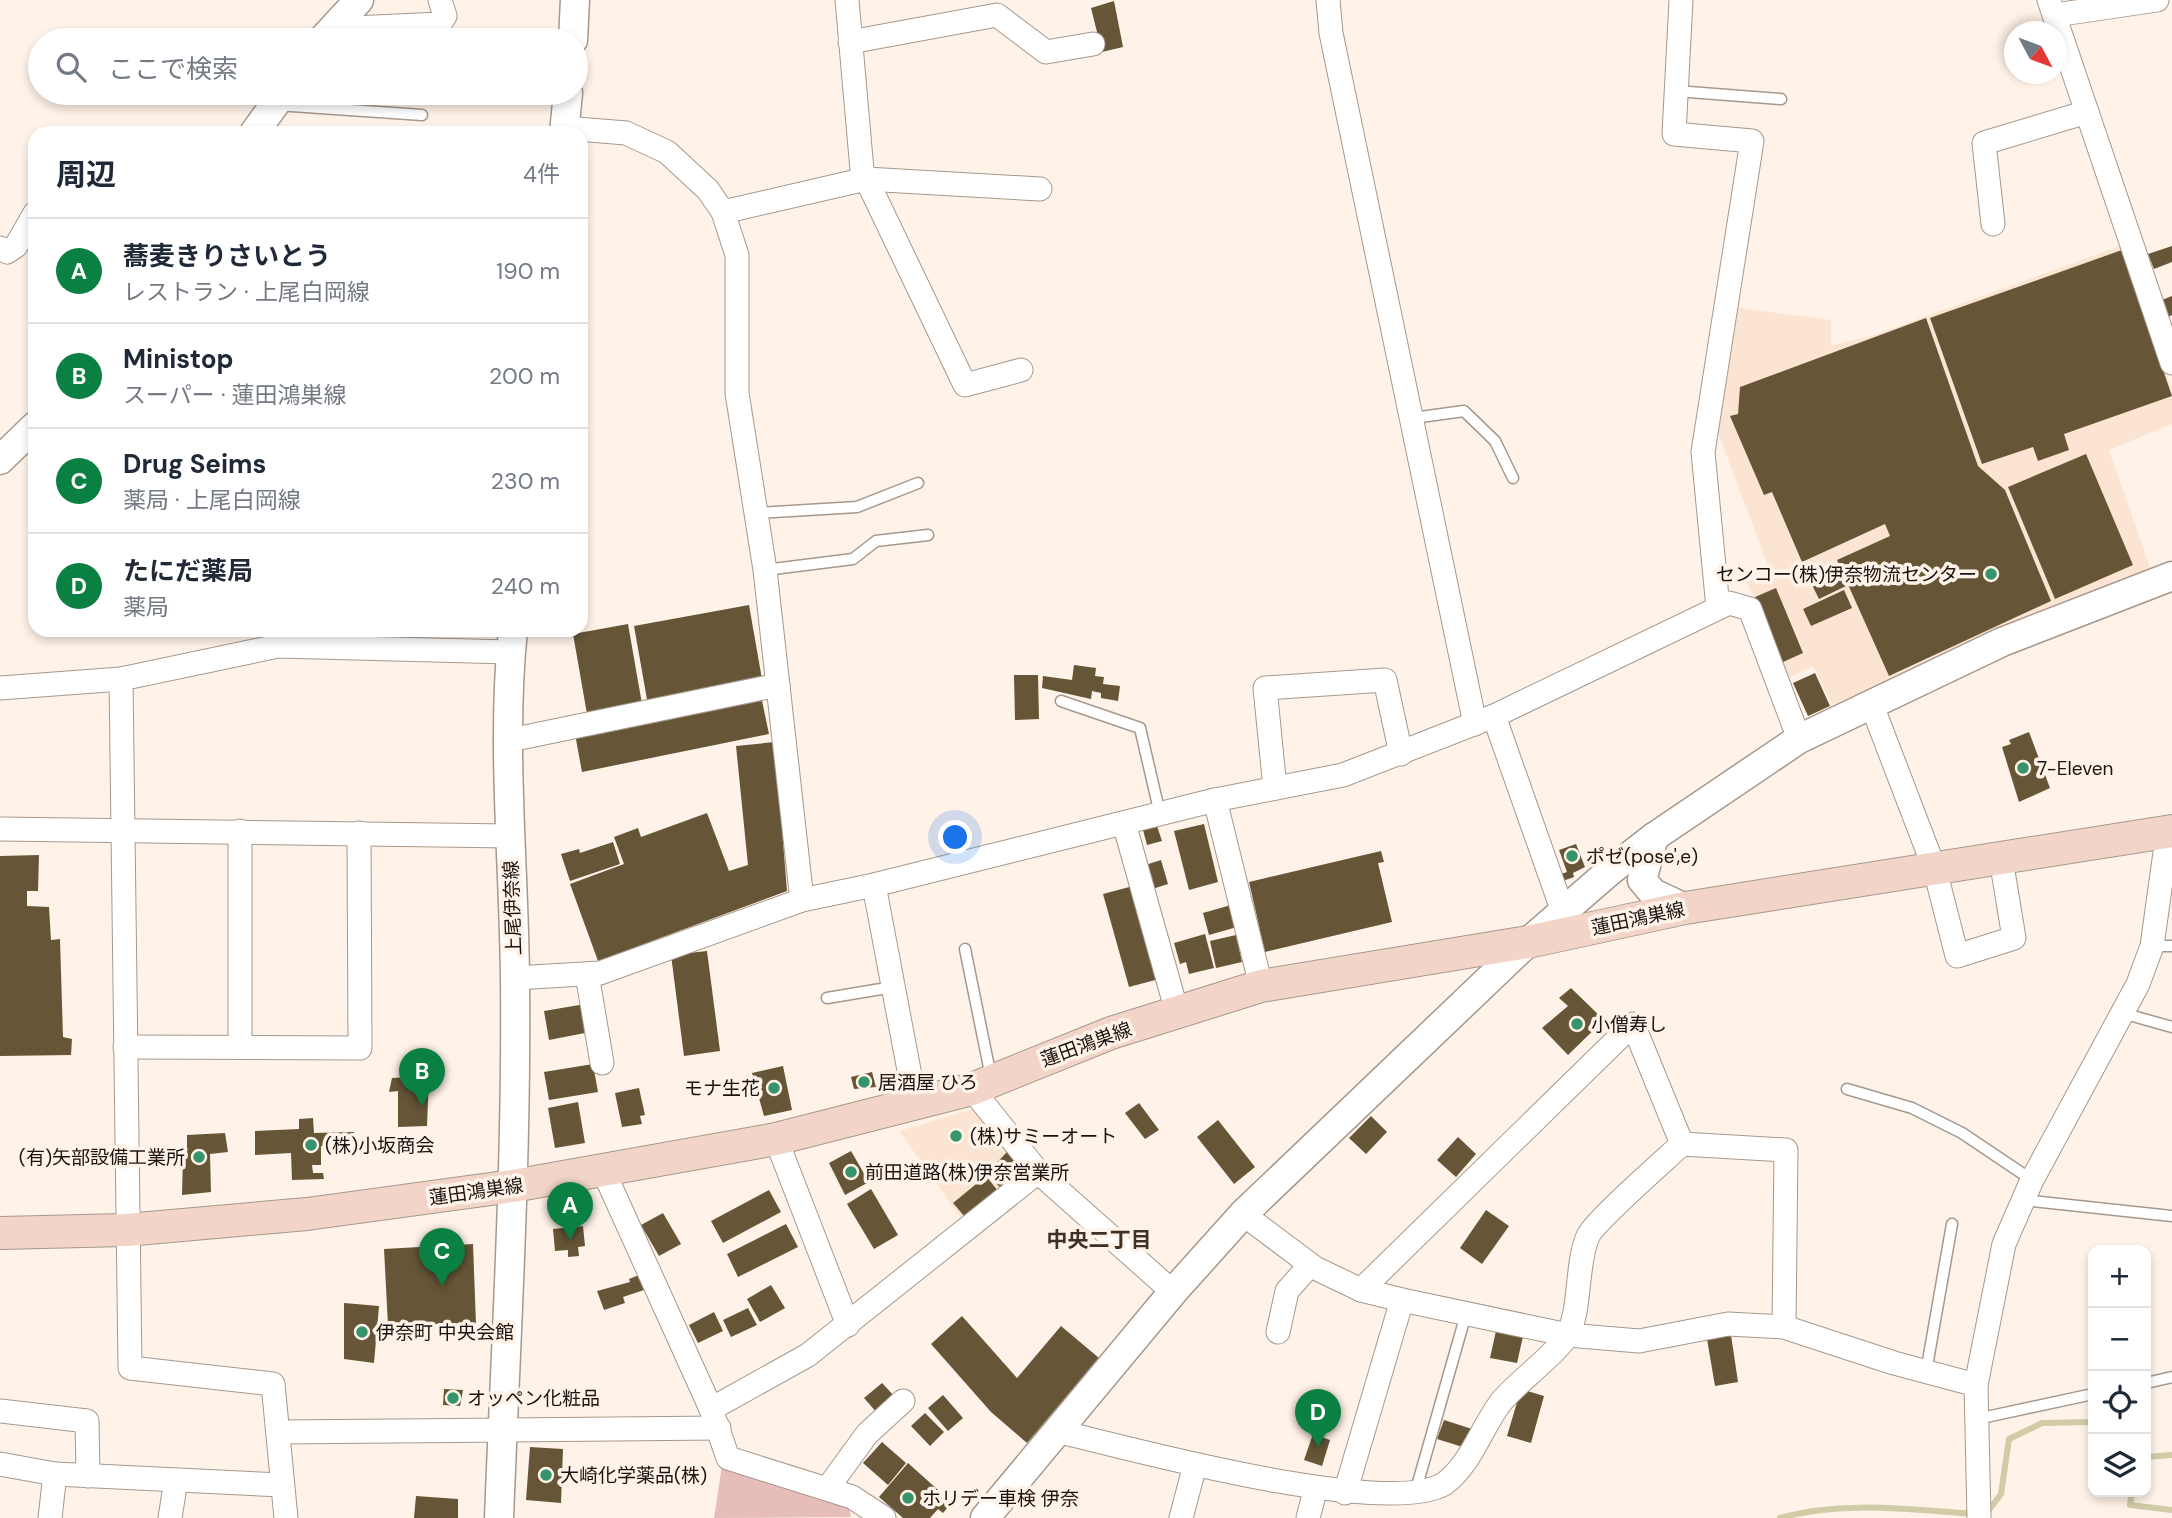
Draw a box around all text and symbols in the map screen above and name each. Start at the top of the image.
north arrow [2004,21,2067,84]
search box [28,28,588,105]
icon: search [52,48,90,86]
text: ここで検索 [108,52,238,86]
text: 周辺 [56,155,116,194]
text: 4件 [523,159,560,189]
text: 蕎麦きりさいとう [123,239,331,273]
text: A [71,256,87,286]
text: 190 m [496,256,560,286]
text: レストラン · 上尾白岡線 [123,277,370,307]
text: Ministop [123,342,234,376]
text: B [72,361,86,391]
text: 200 m [489,361,560,391]
text: スーパー · 蓮田鴻巣線 [123,380,347,410]
text: Drug Seims [123,447,266,481]
text: C [71,466,87,496]
text: 230 m [491,466,560,496]
text: 薬局 · 上尾白岡線 [123,485,301,515]
text: たにだ薬局 [123,554,253,588]
place label: センコー(株)伊奈物流センター [1716,562,1977,587]
marker: センコー(株)伊奈物流センター [1983,566,1999,582]
text: D [71,571,87,601]
text: 240 m [491,571,560,601]
text: 薬局 [123,592,169,622]
place label: 7-Eleven [2037,756,2113,781]
marker: 7-Eleven [2015,760,2031,776]
your location [938,820,972,854]
place label: ポゼ(pose',e) [1586,844,1698,869]
marker: ポゼ(pose',e) [1564,848,1580,864]
street label: 上尾伊奈線 [498,860,527,956]
street label: 蓮田鴻巣線 [1589,896,1687,941]
place label: 小僧寿し [1591,1012,1667,1037]
street label: 蓮田鴻巣線 [1037,1016,1135,1072]
marker: 小僧寿し [1569,1016,1585,1032]
pin: B [399,1048,445,1106]
place label: 居酒屋 ひろ [878,1070,978,1095]
marker: 居酒屋 ひろ [856,1074,872,1090]
place label: モナ生花 [684,1076,760,1101]
marker: モナ生花 [766,1080,782,1096]
place label: (株)サミーオート [970,1124,1117,1149]
marker: (株)サミーオート [948,1128,964,1144]
place label: (株)小坂商会 [325,1133,434,1158]
marker: (株)小坂商会 [303,1137,319,1153]
place label: (有)矢部設備工業所 [19,1145,185,1170]
marker: (有)矢部設備工業所 [191,1149,207,1165]
place label: 前田道路(株)伊奈営業所 [865,1160,1069,1185]
marker: 前田道路(株)伊奈営業所 [843,1164,859,1180]
street label: 蓮田鴻巣線 [427,1173,525,1210]
pin: A [547,1182,593,1240]
district label: 中央二丁目 [1047,1226,1152,1254]
pin: C [419,1228,465,1286]
map controls [2088,1245,2151,1497]
button: + [2088,1245,2151,1308]
button: − [2088,1308,2151,1371]
place label: 伊奈町 中央会館 [376,1320,514,1345]
marker: 伊奈町 中央会館 [354,1324,370,1340]
button: locate [2088,1371,2151,1434]
place label: オッペン化粧品 [467,1386,600,1411]
pin: D [1295,1389,1341,1447]
marker: オッペン化粧品 [445,1390,461,1406]
button: layers [2088,1434,2151,1497]
place label: 大崎化学薬品(株) [560,1463,707,1488]
marker: 大崎化学薬品(株) [538,1467,554,1483]
place label: ホリデー車検 伊奈 [922,1486,1079,1511]
marker: ホリデー車検 伊奈 [900,1490,916,1506]

